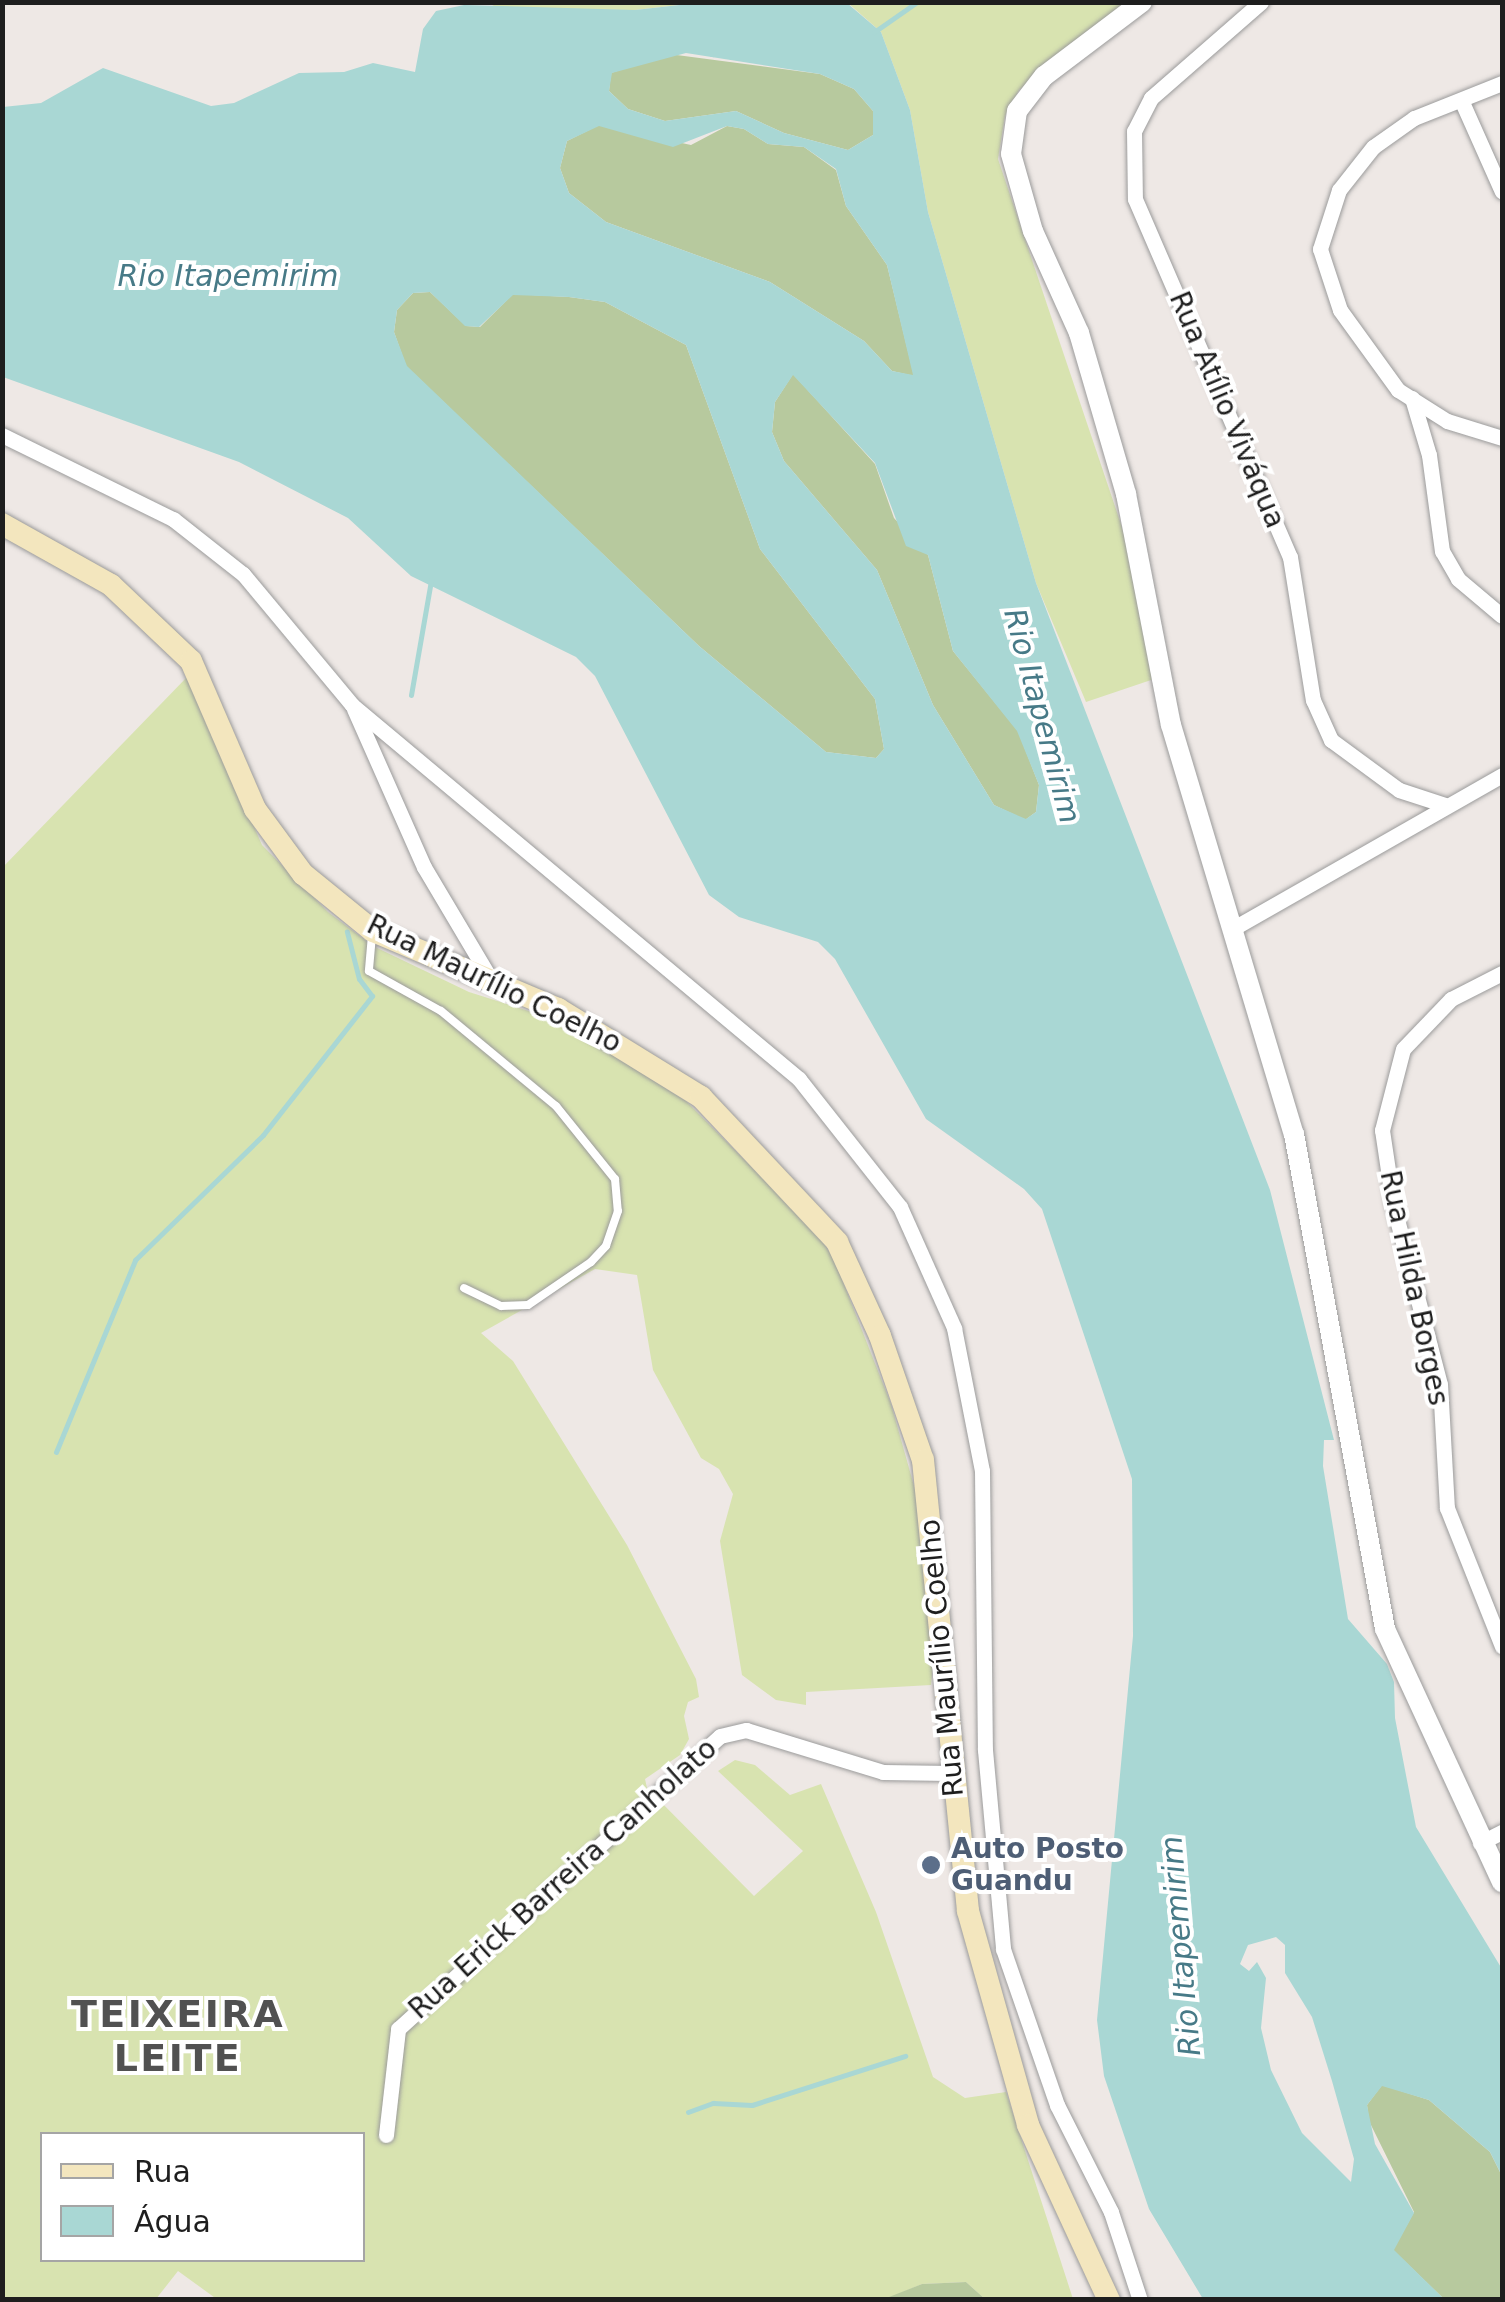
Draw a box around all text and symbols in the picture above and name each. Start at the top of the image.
water label: Rio Itapemirim [117,258,339,294]
street label: Rua Atílio Viváqua [1162,287,1292,533]
water label: Rio Itapemirim [996,605,1088,827]
street label: Rua Maurílio Coelho [361,908,627,1060]
street label: Rua Hilda Borges [1373,1167,1455,1409]
street label: Rua Maurílio Coelho [913,1518,971,1798]
street label: Rua Erick Barreira Canholato [402,1732,724,2026]
place label: Auto Posto Guandu [951,1832,1124,1898]
water label: Rio Itapemirim [1153,1834,1209,2058]
marker: Auto Posto Guandu [920,1854,942,1876]
district label: TEIXEIRA LEITE [71,1992,285,2082]
legend [40,2132,365,2262]
text: Rua [134,2154,191,2189]
text: Água [134,2204,211,2239]

